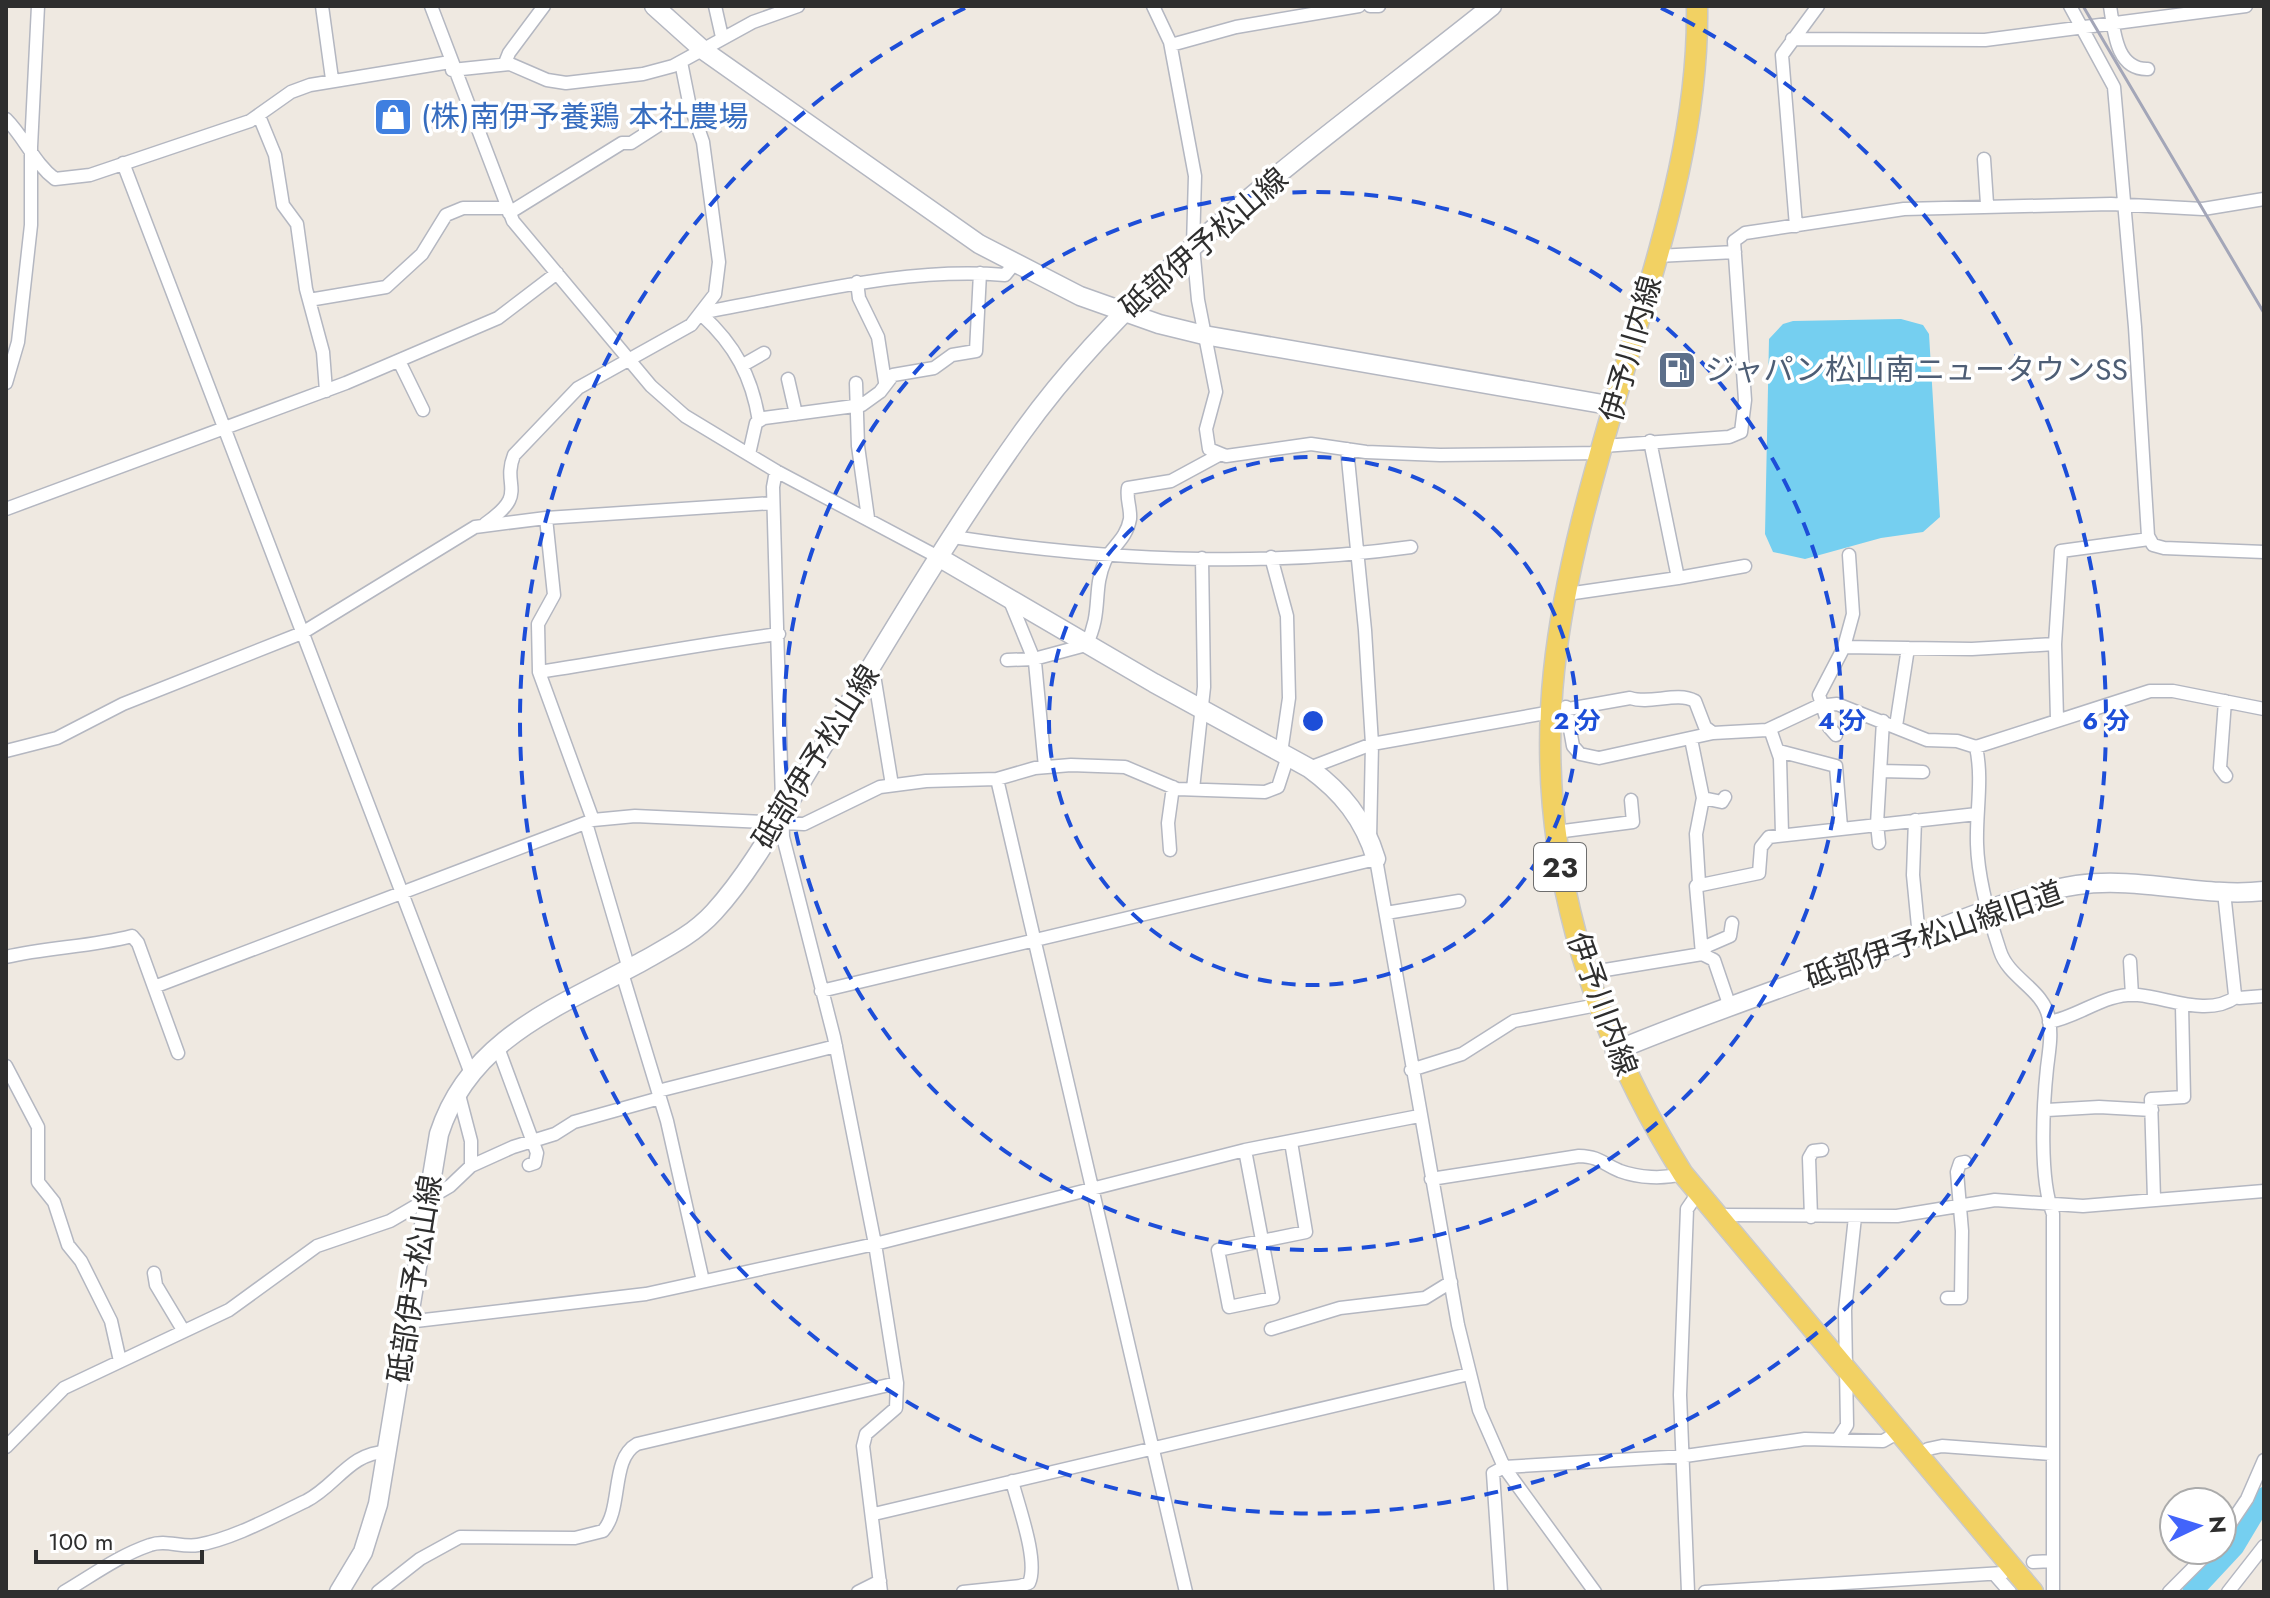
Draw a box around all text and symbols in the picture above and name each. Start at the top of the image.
place label: (株)南伊予養鶏 本社農場 [421,95,749,138]
shop icon: (株)南伊予養鶏 本社農場 [372,96,414,138]
street label: 砥部伊予松山線 [1110,158,1297,328]
street label: 伊予川内線 [1589,271,1672,427]
place label: ジャパン松山南ニュータウンSS [1705,348,2128,391]
fuel station icon: ジャパン松山南ニュータウンSS [1656,349,1698,391]
street label: 砥部伊予松山線 [742,656,889,857]
text: 2 分 [1554,703,1600,738]
text: 4 分 [1818,703,1866,738]
text: 6 分 [2082,703,2130,738]
centre of rings [1299,707,1327,735]
road number: 23 [1534,843,1586,891]
street label: 砥部伊予松山線旧道 [1799,870,2068,999]
street label: 伊予川内線 [1557,926,1648,1082]
street label: 砥部伊予松山線 [377,1172,452,1386]
north arrow [2158,1486,2238,1566]
scale bar [36,1514,202,1564]
text: N [2201,1515,2235,1534]
text: 100 m [48,1524,114,1559]

